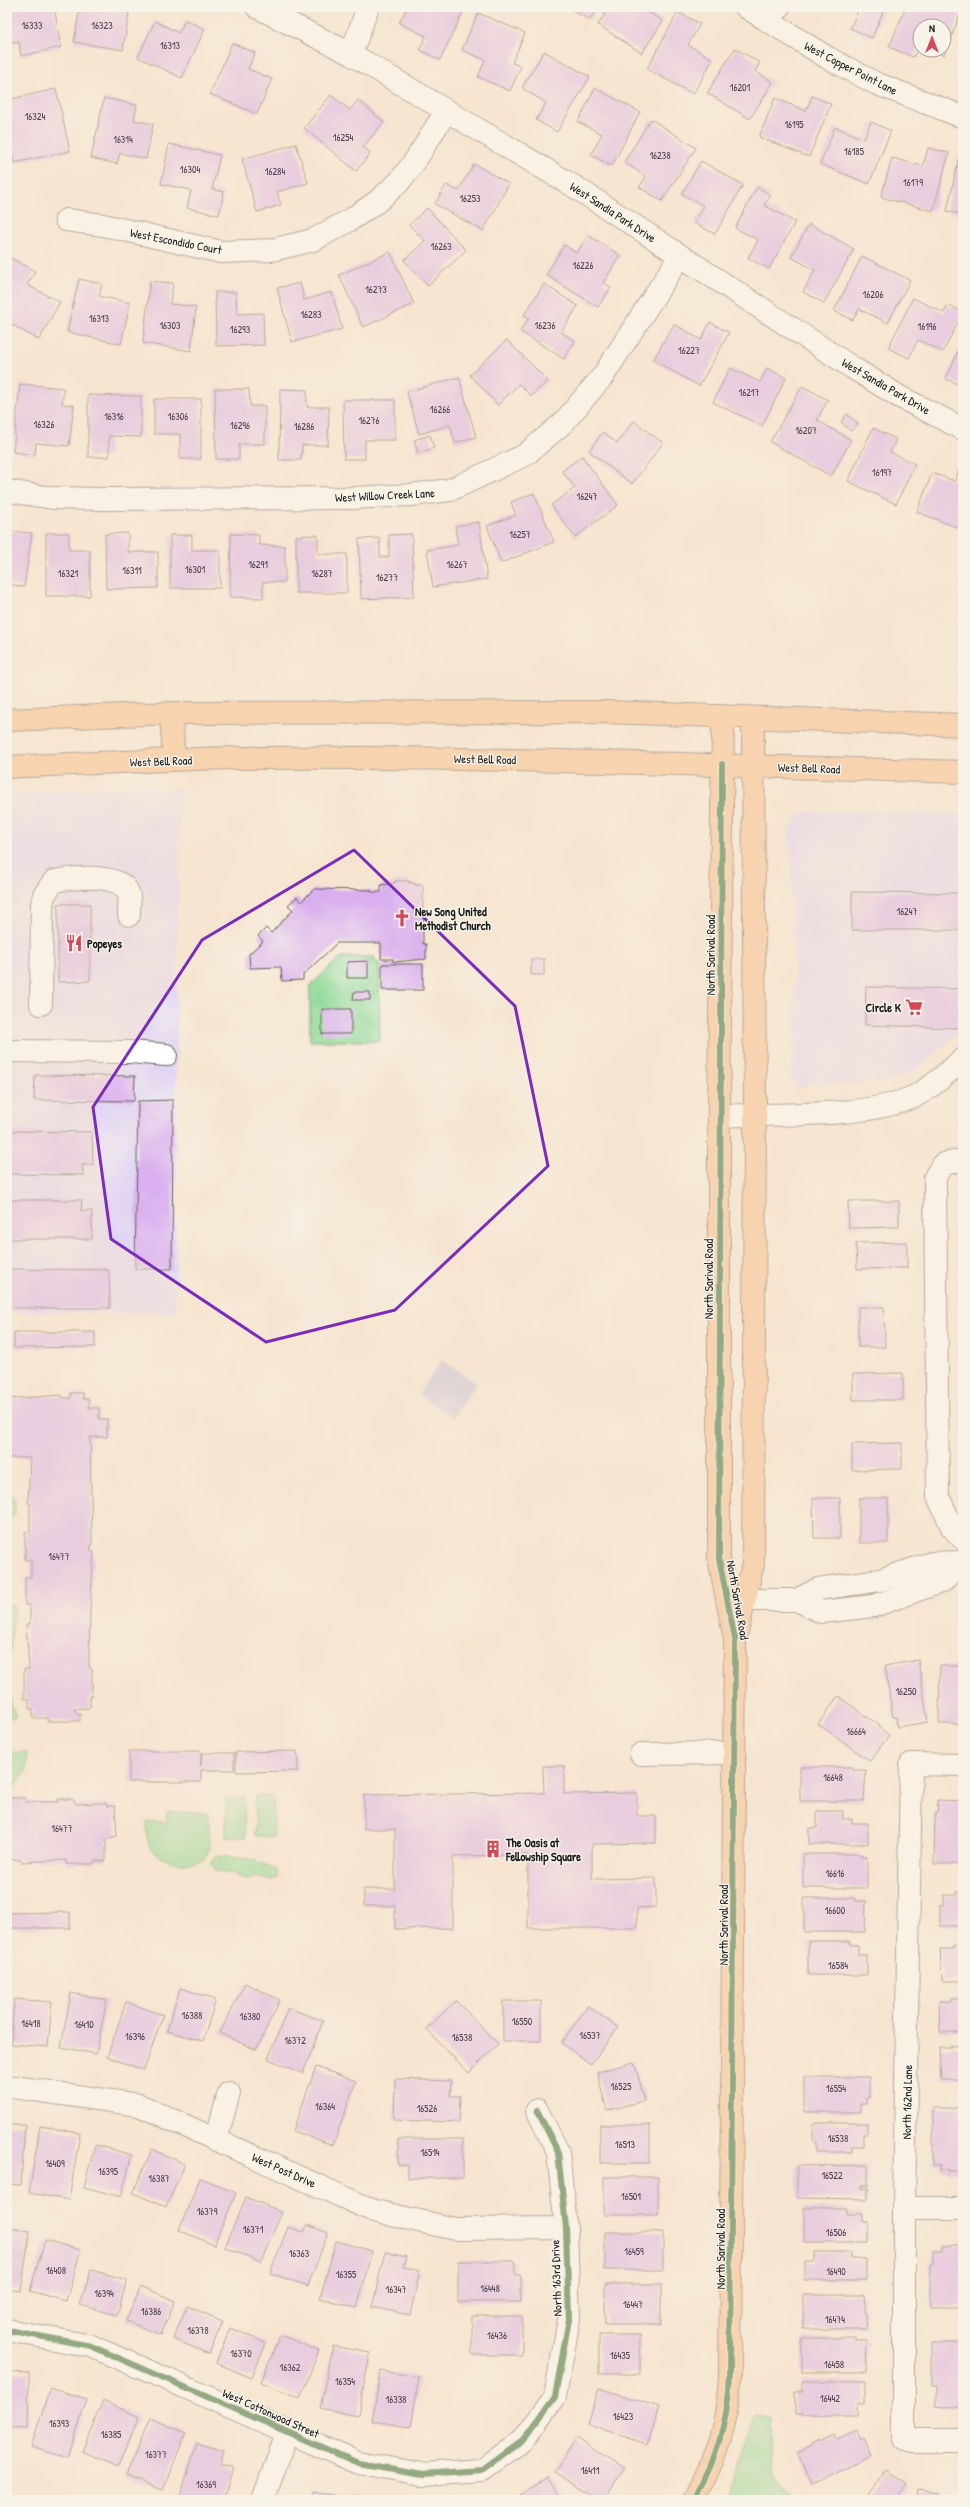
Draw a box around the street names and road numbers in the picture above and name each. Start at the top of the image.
street label: West Copper Point Lane [801,37,901,99]
street label: West Sandia Park Drive [567,178,660,246]
street label: West Escondido Court [129,224,224,258]
street label: West Sandia Park Drive [839,354,934,418]
street label: West Willow Creek Lane [335,484,436,506]
street label: West Bell Road [454,750,517,768]
street label: West Bell Road [130,751,193,771]
street label: West Bell Road [778,758,841,778]
street label: North Sarival Road [702,914,719,995]
street label: North Sarival Road [700,1238,717,1319]
street label: North Sarival Road [723,1559,753,1641]
street label: North Sarival Road [715,1884,732,1965]
street label: North 162nd Lane [898,2064,916,2140]
street label: West Post Drive [249,2148,319,2192]
street label: North Sarival Road [712,2208,729,2289]
street label: North 163rd Drive [546,2239,566,2317]
street label: West Cottonwood Street [220,2384,323,2442]

